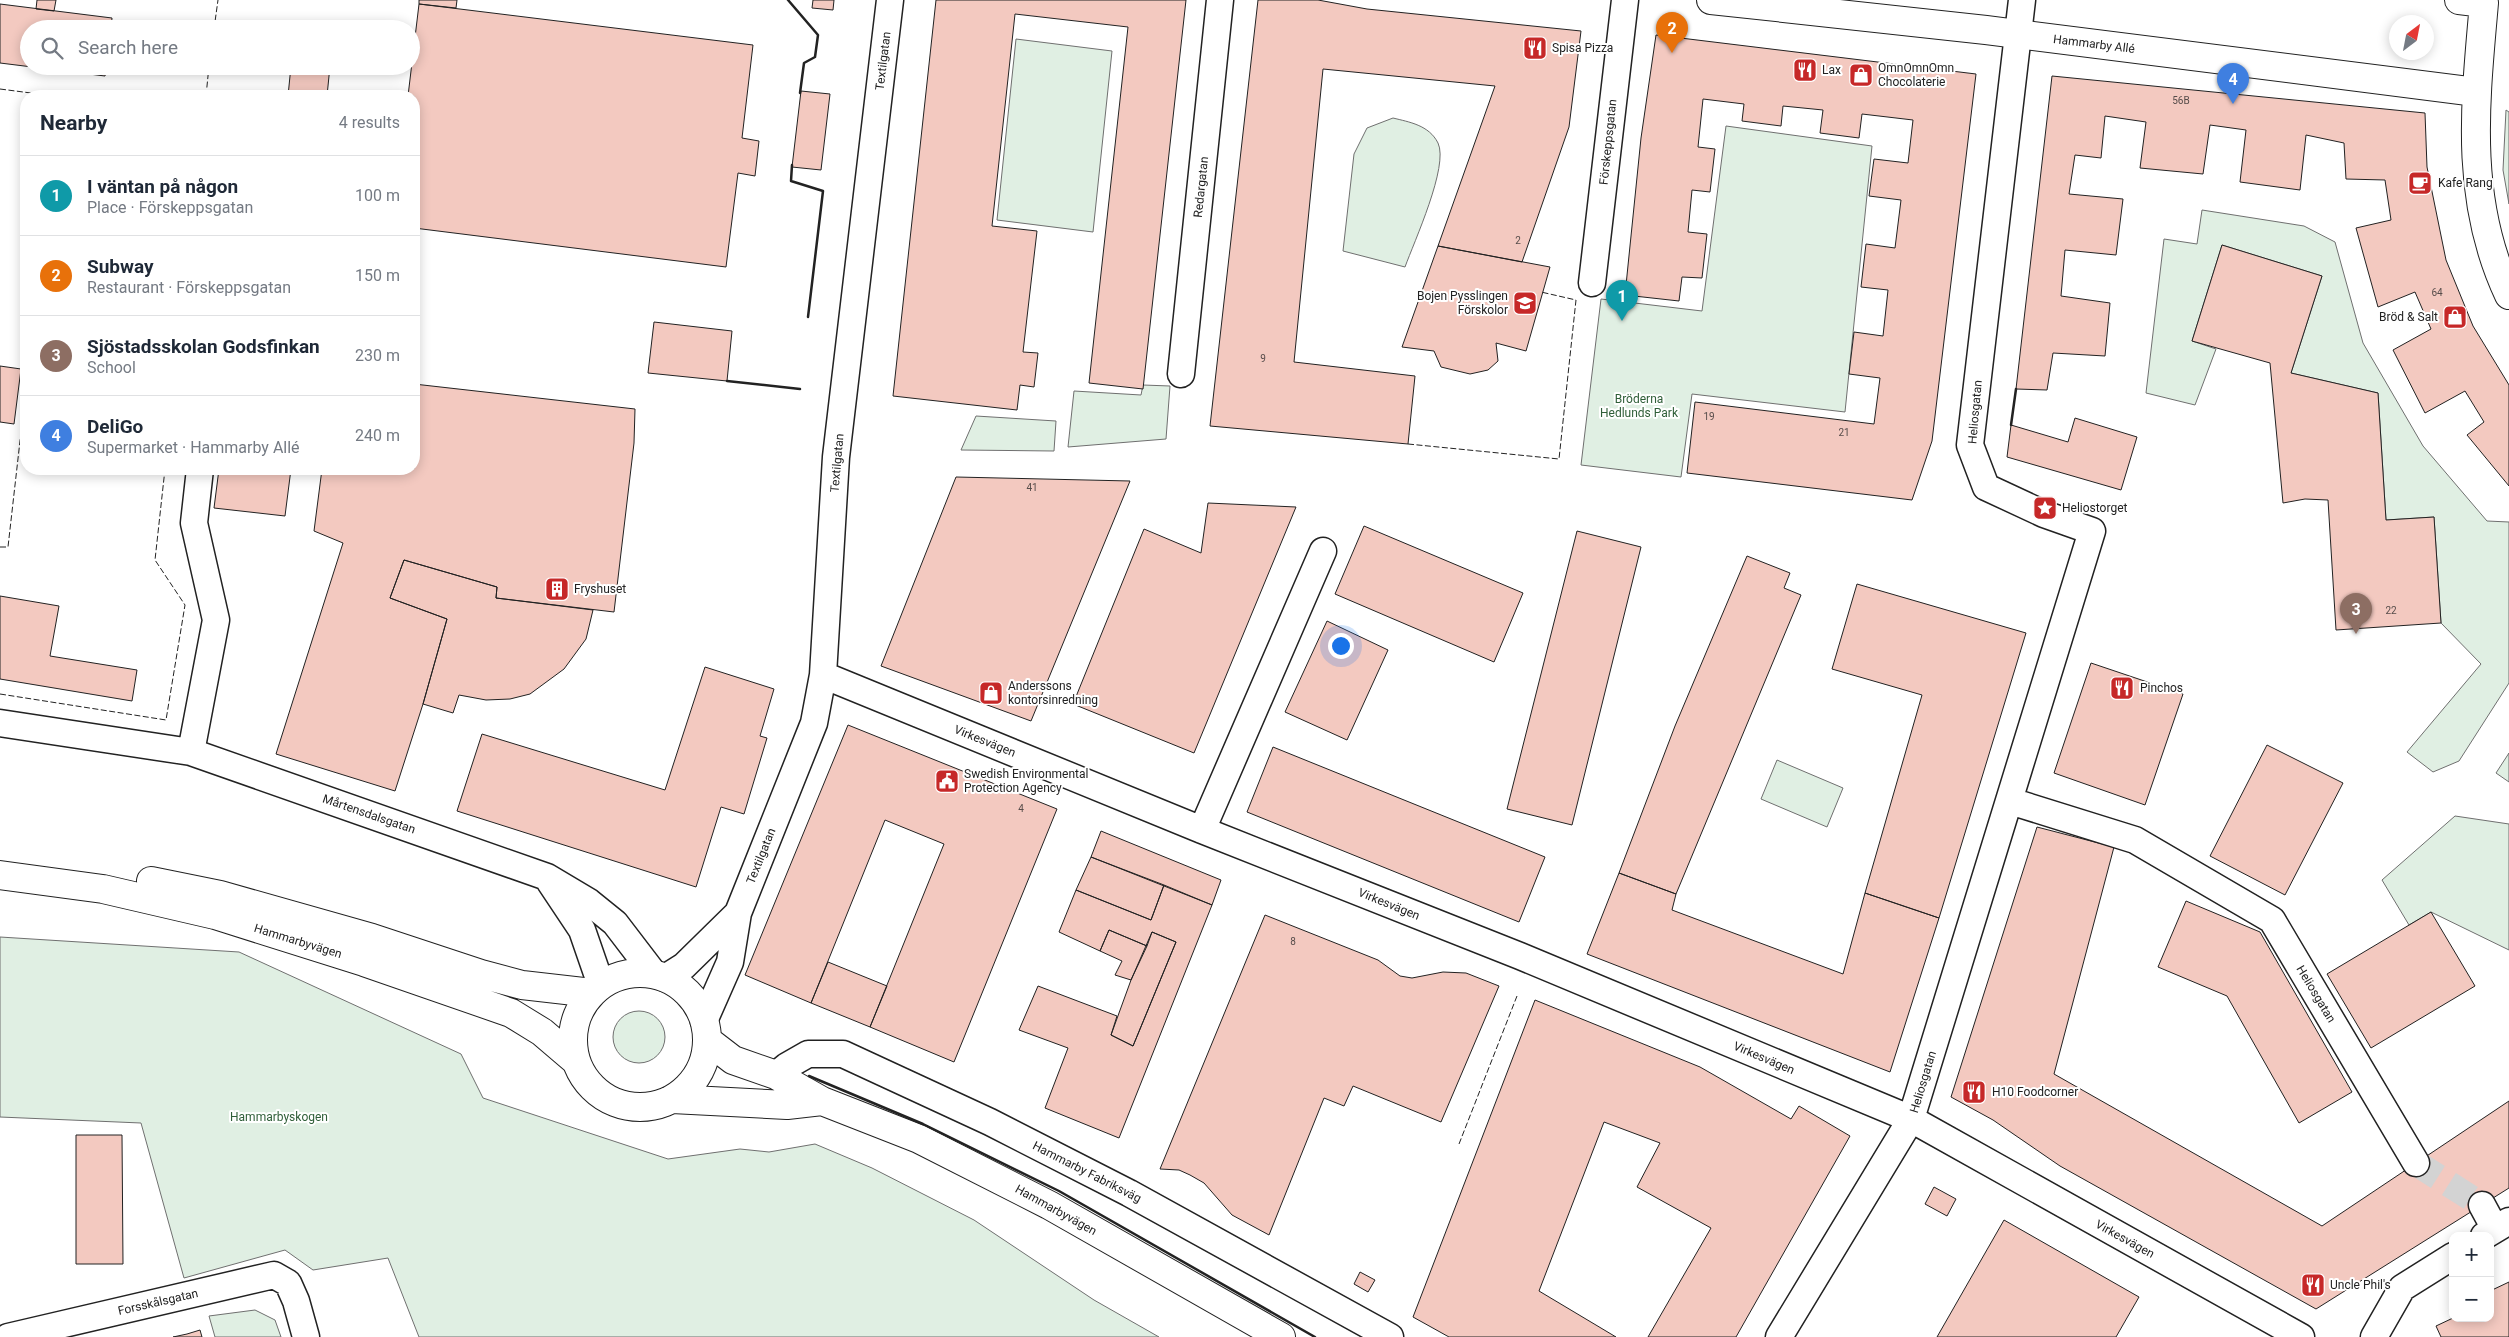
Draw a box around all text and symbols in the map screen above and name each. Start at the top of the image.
pin: 2 [1656,12,1688,53]
north arrow [2389,15,2434,60]
search box [20,20,420,75]
street label: Textilgatan [872,31,894,91]
street label: Hammarby Allé [2052,32,2136,56]
icon: search [38,34,66,62]
restaurant icon: Spisa Pizza [1522,35,1548,61]
text: Search here [78,36,178,59]
place label: Spisa Pizza [1552,41,1613,55]
restaurant icon: Lax [1792,57,1818,83]
place label: OmnOmnOmn Chocolaterie [1878,61,1954,89]
shop icon: OmnOmnOmn Chocolaterie [1848,62,1874,88]
place label: Lax [1822,63,1841,77]
pin: 4 [2217,63,2249,104]
house number: 56B [2172,95,2190,106]
street label: Förskeppsgatan [1597,99,1619,185]
text: Nearby [40,111,107,135]
text: 4 results [339,113,400,132]
street label: Redargatan [1191,156,1211,218]
cafe icon: Kafe Rang [2407,170,2433,196]
text: I väntan på någon [87,175,238,198]
place label: Kafe Rang [2438,176,2493,190]
text: 1 [51,186,61,205]
text: 100 m [355,186,400,205]
text: Place · Förskeppsgatan [87,198,253,217]
house number: 2 [1515,235,1521,246]
text: Subway [87,255,154,278]
text: 2 [51,266,61,285]
text: 150 m [355,266,400,285]
text: Restaurant · Förskeppsgatan [87,278,291,297]
pin: 1 [1606,280,1638,321]
house number: 64 [2431,287,2443,298]
place label: Bojen Pysslingen Förskolor [1417,289,1508,317]
school or university icon: Bojen Pysslingen Förskolor [1512,290,1538,316]
shop icon: Bröd & Salt [2442,304,2468,330]
place label: Bröd & Salt [2379,310,2438,324]
text: Sjöstadsskolan Godsfinkan [87,335,320,358]
text: 3 [51,346,61,365]
text: 230 m [355,346,400,365]
house number: 9 [1260,353,1266,364]
text: School [87,358,136,377]
street label: Heliosgatan [1965,379,1985,445]
park label: Bröderna Hedlunds Park [1600,392,1679,420]
house number: 19 [1703,411,1715,422]
text: DeliGo [87,415,143,438]
text: 4 [51,426,61,445]
text: 240 m [355,426,400,445]
house number: 21 [1838,427,1850,438]
street label: Textilgatan [827,433,847,493]
text: Supermarket · Hammarby Allé [87,438,300,457]
house number: 41 [1026,482,1038,493]
place icon: Heliostorget [2032,495,2058,521]
place label: Heliostorget [2062,501,2128,515]
building icon: Fryshuset [544,576,570,602]
place label: Fryshuset [574,582,626,596]
pin: 3 [2340,593,2372,634]
house number: 22 [2385,605,2397,616]
your location [1328,633,1354,659]
restaurant icon: Pinchos [2109,675,2135,701]
place label: Anderssons kontorsinredning [1008,679,1098,707]
shop icon: Anderssons kontorsinredning [978,680,1004,706]
place label: Pinchos [2140,681,2183,695]
street label: Virkesvägen [952,722,1018,760]
place label: Swedish Environmental Protection Agency [964,767,1088,795]
public building icon: Swedish Environmental Protection Agency [934,768,960,794]
street label: Mårtensdalsgatan [321,792,417,836]
house number: 4 [1018,803,1024,814]
street label: Textilgatan [743,826,779,886]
street label: Virkesvägen [1356,885,1422,923]
street label: Hammarbyvägen [252,921,344,961]
house number: 8 [1290,936,1296,947]
street label: Heliosgatan [2293,963,2339,1025]
street label: Virkesvägen [1731,1039,1797,1077]
street label: Heliosgatan [1907,1049,1939,1115]
restaurant icon: H10 Foodcorner [1961,1079,1987,1105]
place label: H10 Foodcorner [1992,1085,2078,1099]
park label: Hammarbyskogen [230,1110,328,1124]
street label: Hammarby Fabriksväg [1030,1139,1144,1205]
street label: Hammarbyvägen [1013,1182,1099,1238]
street label: Virkesvägen [2093,1217,2157,1261]
map controls [2449,1232,2494,1322]
button: + [2449,1232,2494,1277]
restaurant icon: Uncle Phil's [2300,1272,2326,1298]
button: − [2449,1277,2494,1322]
place label: Uncle Phil's [2330,1278,2391,1292]
street label: Forsskålsgatan [117,1286,199,1318]

